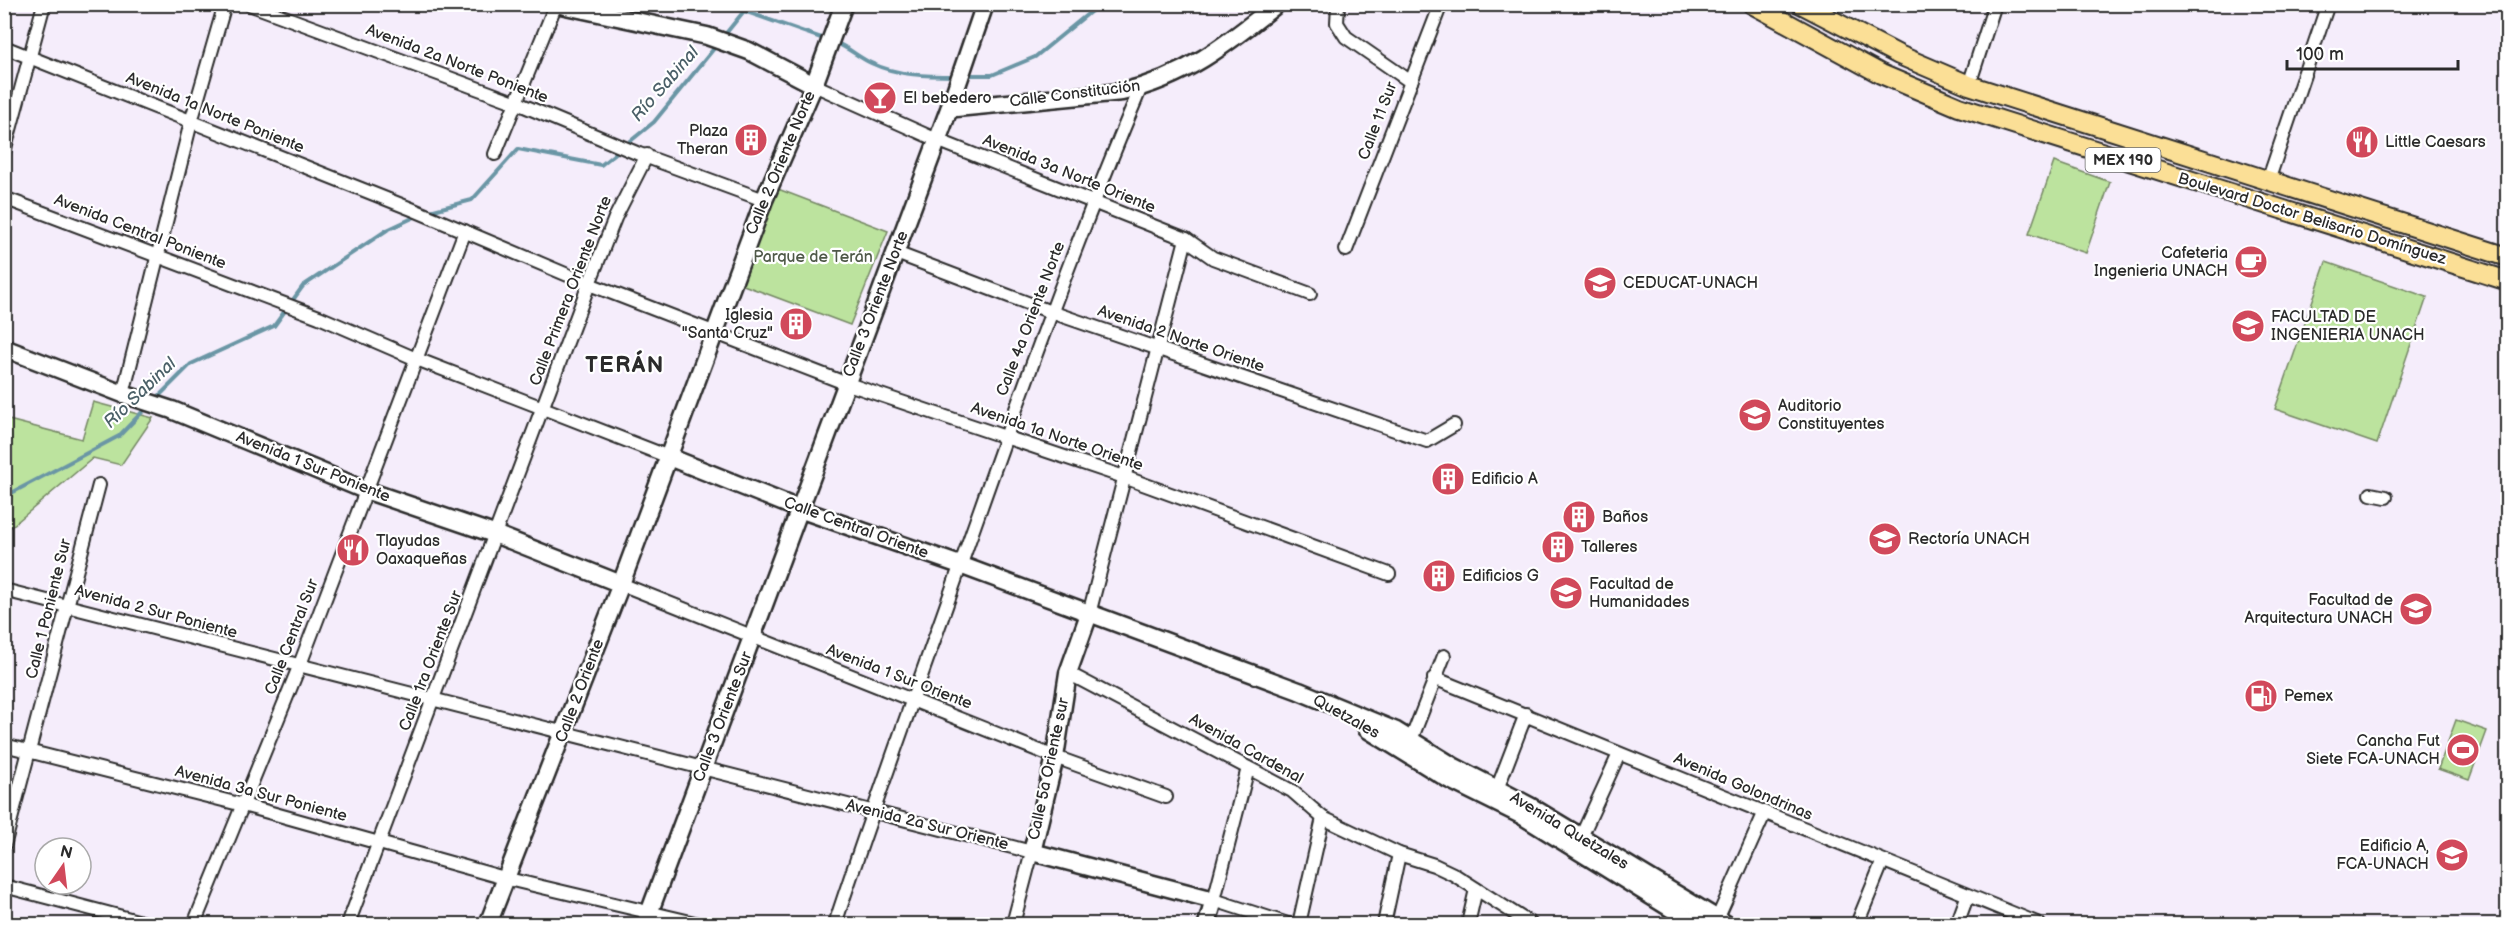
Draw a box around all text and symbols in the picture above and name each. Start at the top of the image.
street label: Avenida 2a Norte Poniente [363,20,551,108]
scale bar [2287,33,2458,71]
water label: Río Sabinal [627,42,704,126]
text: 100 m [2296,44,2344,65]
street label: Avenida 1a Norte Poniente [123,69,307,158]
street label: Calle Constitución [1009,77,1141,111]
street label: Calle 11 Sur [1354,79,1402,163]
bar icon: El bebedero [862,80,898,116]
street label: Calle 2 Oriente Norte [742,88,820,238]
place label: El bebedero [903,89,992,108]
place label: Plaza Theran [677,122,728,159]
building icon: Plaza Theran [733,122,769,158]
restaurant icon: Little Caesars [2344,124,2380,160]
street label: Avenida 3a Norte Oriente [980,131,1158,218]
place label: Little Caesars [2385,133,2486,152]
road number: MEX 190 [2086,148,2160,172]
street label: Boulevard Doctor Belisario Domínguez [2176,169,2449,269]
street label: Avenida Central Poniente [51,190,229,274]
street label: Calle Primera Oriente Norte [526,193,616,389]
street label: Calle 3 Oriente Norte [839,228,913,380]
street label: Calle 4a Oriente Norte [993,239,1069,399]
place label: Cafeteria Ingenieria UNACH [2094,244,2228,281]
cafe icon: Cafeteria Ingenieria UNACH [2233,244,2269,280]
park label: Parque de Terán [753,248,873,267]
school or university icon: CEDUCAT-UNACH [1582,265,1618,301]
place label: CEDUCAT-UNACH [1623,274,1758,293]
street label: Avenida 2 Norte Oriente [1095,302,1267,377]
place label: Iglesia "Santa Cruz" [682,306,773,343]
building icon: Iglesia "Santa Cruz" [778,306,814,342]
school or university icon: FACULTAD DE INGENIERIA UNACH [2230,308,2266,344]
place label: FACULTAD DE INGENIERIA UNACH [2271,308,2425,345]
district label: TERÁN [585,350,665,379]
water label: Río Sabinal [99,353,181,433]
school or university icon: Auditorio Constituyentes [1737,397,1773,433]
place label: Auditorio Constituyentes [1778,397,1884,434]
street label: Avenida 1a Norte Oriente [968,399,1146,476]
street label: Avenida 1 Sur Poniente [233,427,393,507]
building icon: Edificio A [1430,461,1466,497]
place label: Edificio A [1471,470,1538,489]
street label: Calle Central Oriente [781,493,931,563]
building icon: Baños [1561,499,1597,535]
place label: Baños [1602,508,1648,527]
school or university icon: Rectoría UNACH [1867,521,1903,557]
building icon: Talleres [1540,529,1576,565]
place label: Rectoría UNACH [1908,530,2030,549]
restaurant icon: Tlayudas Oaxaqueñas [335,532,371,568]
place label: Tlayudas Oaxaqueñas [376,532,467,569]
street label: Calle 1 Poniente Sur [22,537,76,681]
place label: Talleres [1581,538,1637,557]
building icon: Edificios G [1421,558,1457,594]
place label: Edificios G [1462,567,1539,586]
school or university icon: Facultad de Humanidades [1548,575,1584,611]
place label: Facultad de Humanidades [1589,575,1690,612]
street label: Calle Central Sur [261,576,323,698]
street label: Avenida 2 Sur Poniente [73,581,240,643]
street label: Calle 1ra Oriente Sur [395,588,467,734]
place label: Facultad de Arquitectura UNACH [2245,591,2393,628]
school or university icon: Facultad de Arquitectura UNACH [2398,591,2434,627]
street label: Calle 2 Oriente [552,636,609,745]
street label: Avenida 1 Sur Oriente [823,640,975,714]
street label: Calle 3 Oriente Sur [689,649,757,785]
fuel station icon: Pemex [2243,678,2279,714]
place label: Pemex [2284,687,2333,706]
street label: Quetzales [1309,691,1383,743]
street label: Calle 5a Oriente sur [1025,696,1073,842]
street label: Avenida Cardenal [1185,710,1307,788]
place label: Cancha Fut Siete FCA-UNACH [2306,732,2440,769]
sports icon: Cancha Fut Siete FCA-UNACH [2445,732,2481,768]
street label: Avenida Golondrinas [1671,749,1815,825]
street label: Avenida 3a Sur Poniente [173,762,349,826]
street label: Avenida Quetzales [1506,788,1632,874]
street label: Avenida 2a Sur Oriente [844,796,1011,855]
north arrow [33,836,93,896]
place label: Edificio A, FCA-UNACH [2336,837,2429,874]
school or university icon: Edificio A, FCA-UNACH [2434,837,2470,873]
text: N [58,842,74,864]

